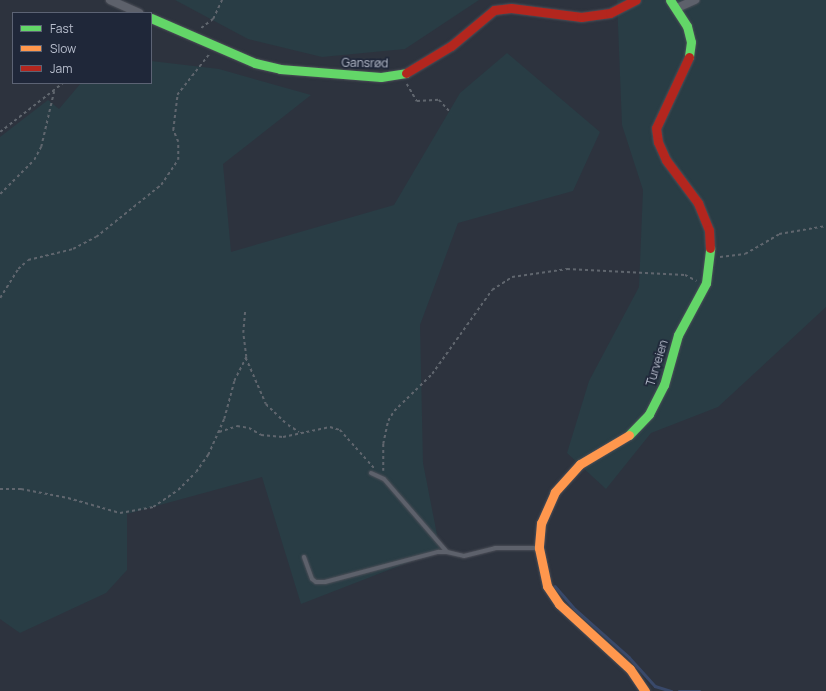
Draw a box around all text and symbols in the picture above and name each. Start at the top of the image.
legend [12,12,152,84]
text: Fast [50,20,74,37]
text: Slow [50,40,76,57]
street label: Gansrød [341,55,389,71]
text: Jam [50,60,72,77]
street label: Turveien [643,338,671,388]

